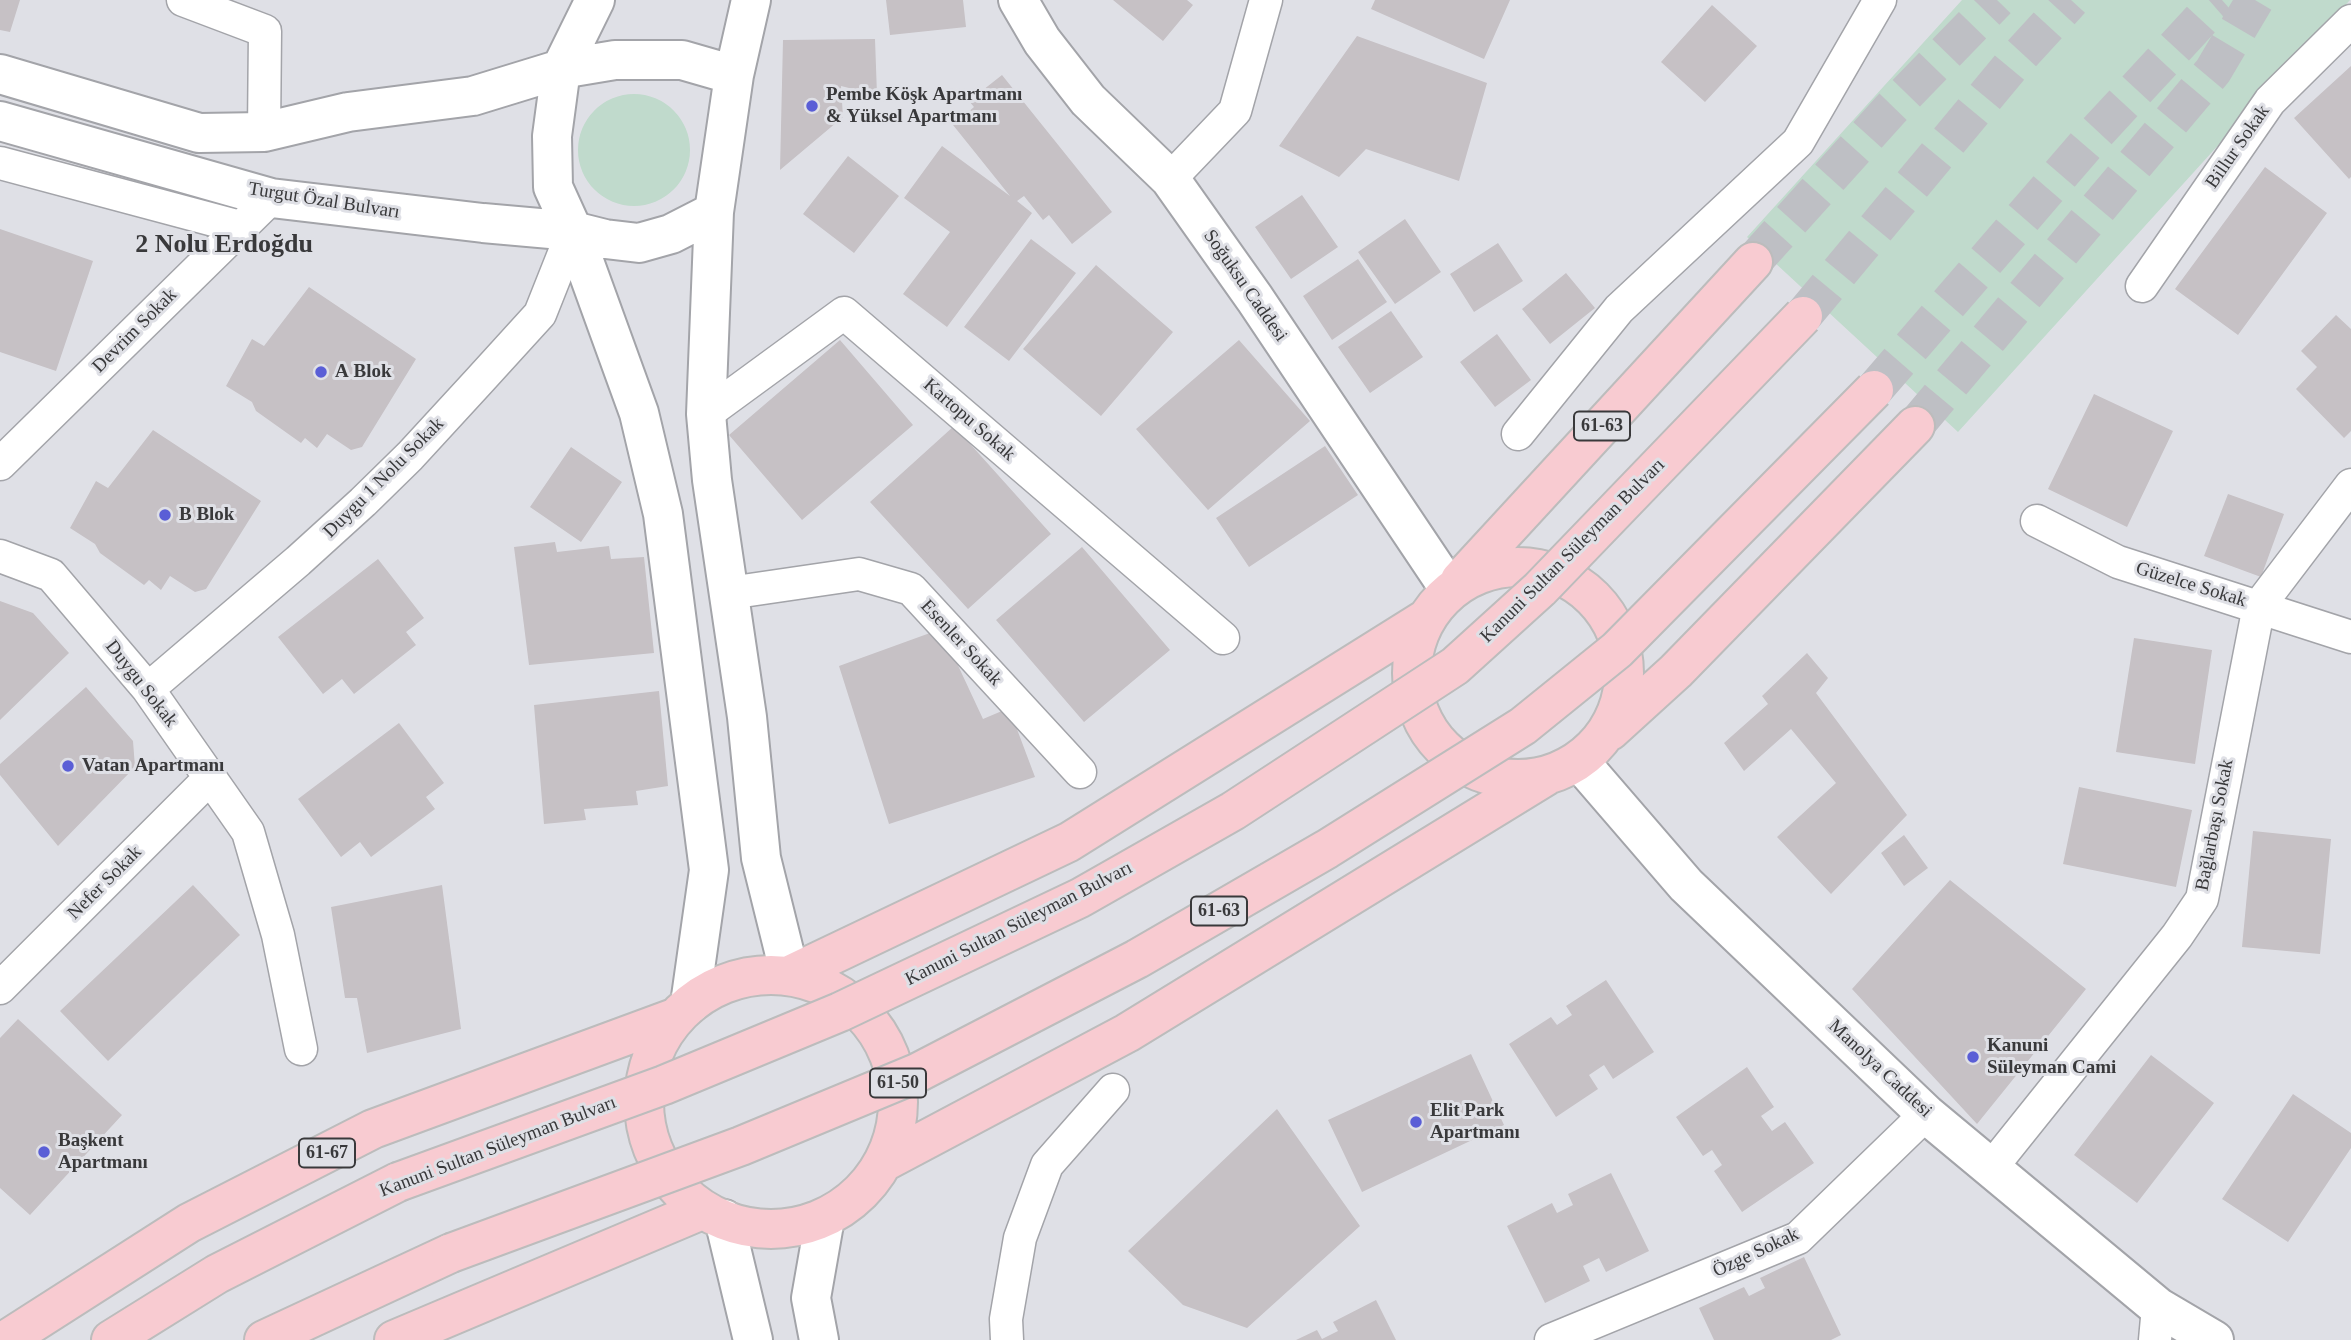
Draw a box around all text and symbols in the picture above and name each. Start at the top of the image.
place label: Pembe Köşk Apartmanı & Yüksel Apartmanı [826,84,1022,128]
marker: Pembe Köşk Apartmanı & Yüksel Apartmanı [804,98,820,114]
street label: Billur Sokak [2201,101,2275,193]
street label: Turgut Özal Bulvarı [247,178,401,224]
street label: Soğuksu Caddesi [1198,226,1292,346]
district label: 2 Nolu Erdoğdu [135,229,313,261]
street label: Devrim Sokak [88,284,182,378]
place label: A Blok [335,361,391,383]
marker: A Blok [313,364,329,380]
street label: Kartopu Sokak [918,374,1020,466]
road number: 61-63 [1574,412,1630,440]
street label: Duygu 1 Nolu Sokak [319,413,449,543]
street label: Kanuni Sultan Süleyman Bulvarı [1476,454,1670,648]
place label: B Blok [179,504,234,526]
marker: B Blok [157,507,173,523]
street label: Güzelce Sokak [2133,557,2249,613]
street label: Esenler Sokak [915,595,1007,691]
street label: Duygu Sokak [100,636,182,732]
place label: Vatan Apartmanı [82,755,224,777]
street label: Bağlarbaşı Sokak [2191,757,2239,893]
marker: Vatan Apartmanı [60,758,76,774]
street label: Nefer Sokak [63,841,147,925]
street label: Kanuni Sultan Süleyman Bulvarı [902,857,1136,991]
road number: 61-63 [1191,896,1247,926]
street label: Manolya Caddesi [1823,1015,1937,1123]
place label: Kanuni Süleyman Cami [1987,1035,2116,1079]
marker: Kanuni Süleyman Cami [1965,1049,1981,1065]
road number: 61-50 [870,1068,926,1098]
street label: Kanuni Sultan Süleyman Bulvarı [376,1091,620,1203]
place label: Elit Park Apartmanı [1430,1100,1520,1144]
marker: Elit Park Apartmanı [1408,1114,1424,1130]
place label: Başkent Apartmanı [58,1130,148,1174]
road number: 61-67 [299,1138,355,1168]
marker: Başkent Apartmanı [36,1144,52,1160]
street label: Özge Sokak [1709,1223,1803,1283]

